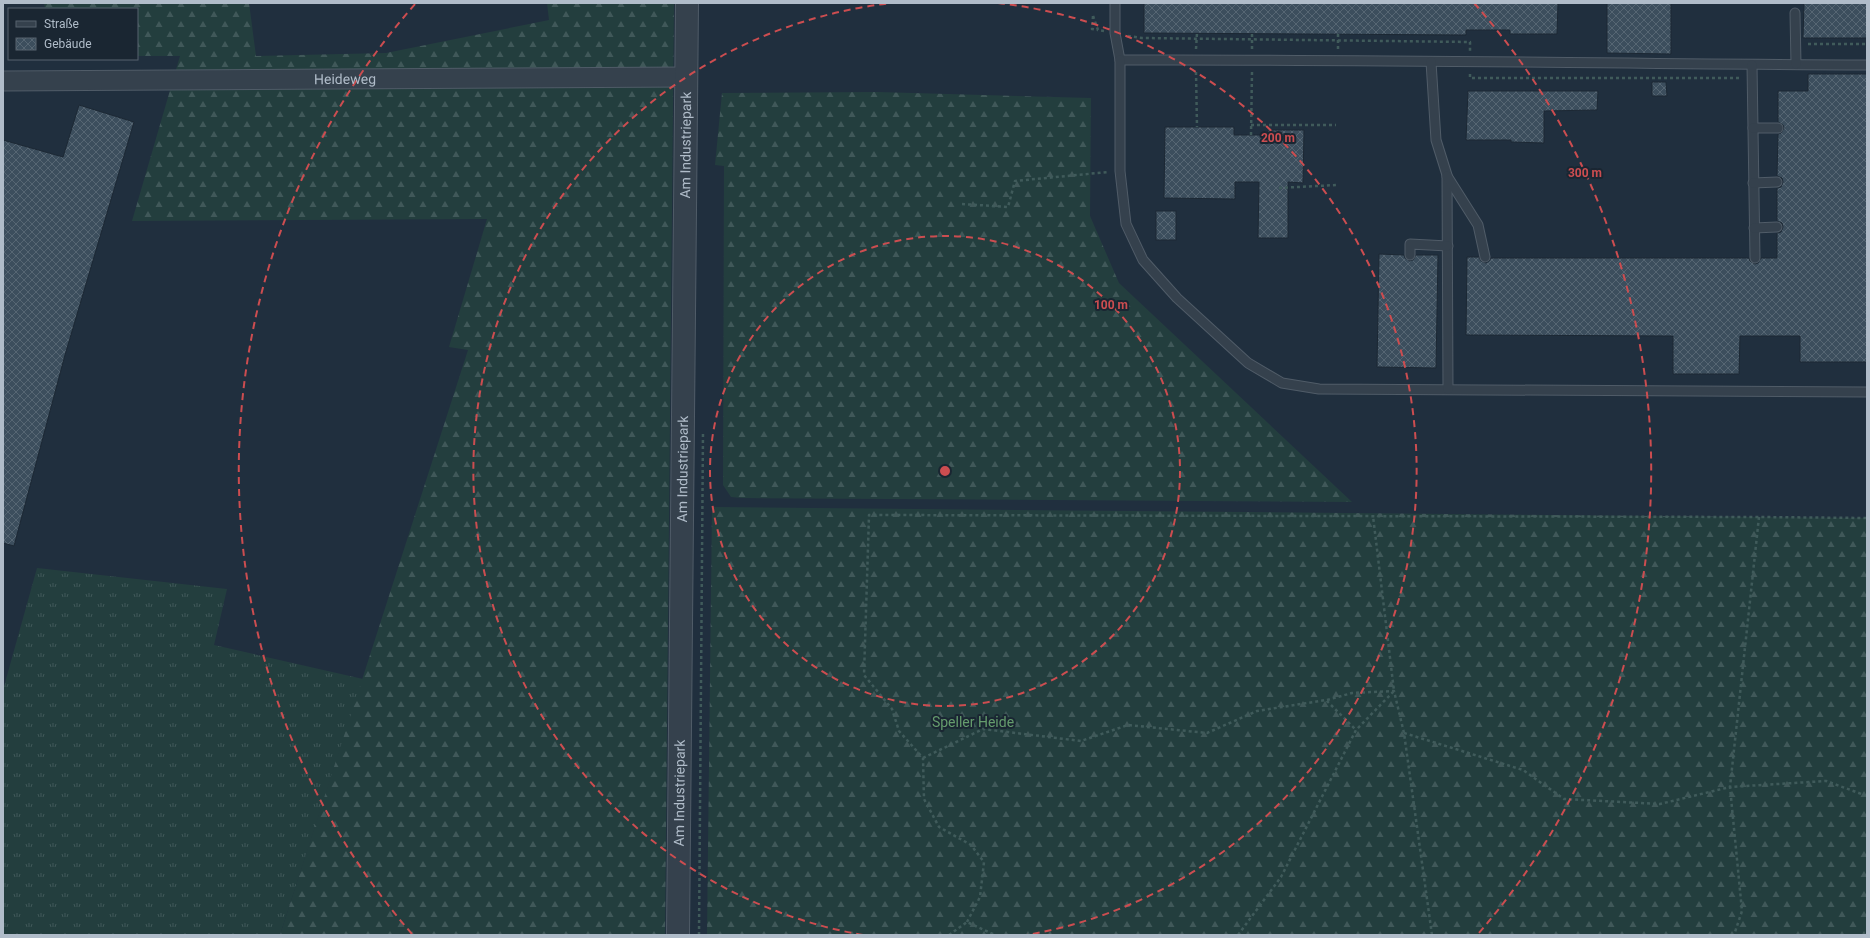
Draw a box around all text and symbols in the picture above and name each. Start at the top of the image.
legend [8,8,138,60]
text: Straße [44,17,79,31]
text: Gebäude [44,37,92,51]
street label: Heideweg [314,71,376,87]
street label: Am Industriepark [677,91,694,199]
text: 200 m [1261,131,1295,145]
text: 300 m [1568,166,1602,180]
text: 100 m [1094,298,1128,312]
street label: Am Industriepark [674,415,691,523]
centre of rings [938,464,952,478]
park label: Speller Heide [932,714,1014,730]
street label: Am Industriepark [671,739,688,847]

